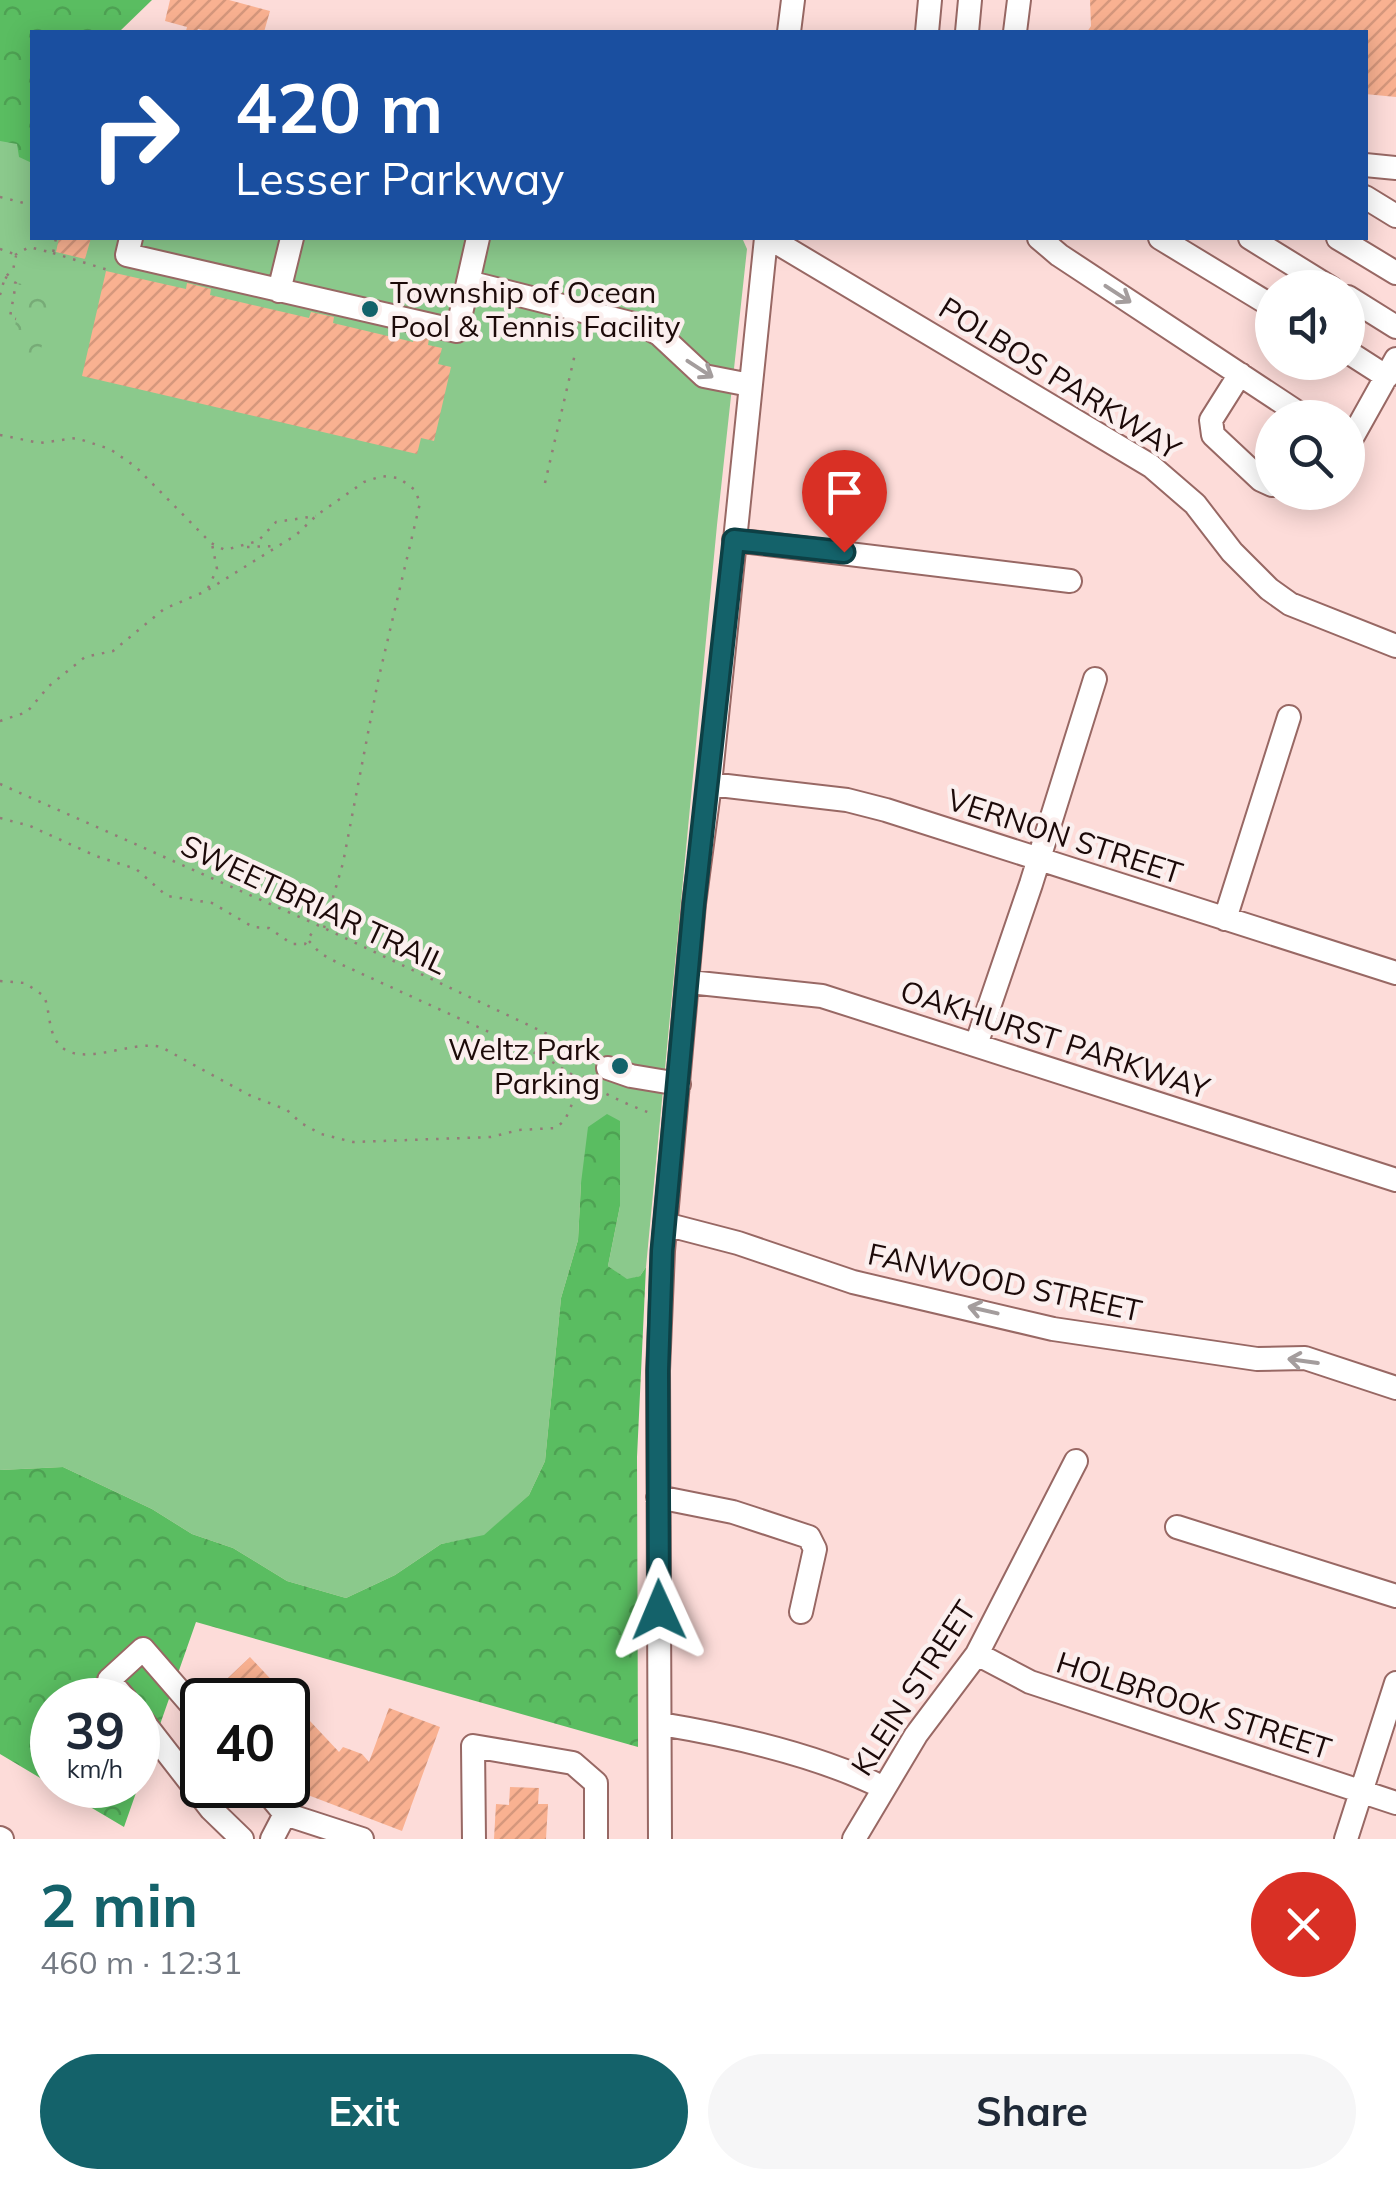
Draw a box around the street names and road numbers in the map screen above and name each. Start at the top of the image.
street label: POLBOS PARKWAY [932,288,1188,468]
street label: VERNON STREET [942,780,1188,892]
street label: SWEETBRIAR TRAIL [175,826,453,982]
street label: OAKHURST PARKWAY [896,971,1215,1107]
street label: FANWOOD STREET [865,1234,1145,1330]
street label: KLEIN STREET [842,1593,984,1783]
street label: HOLBROOK STREET [1052,1643,1336,1767]

